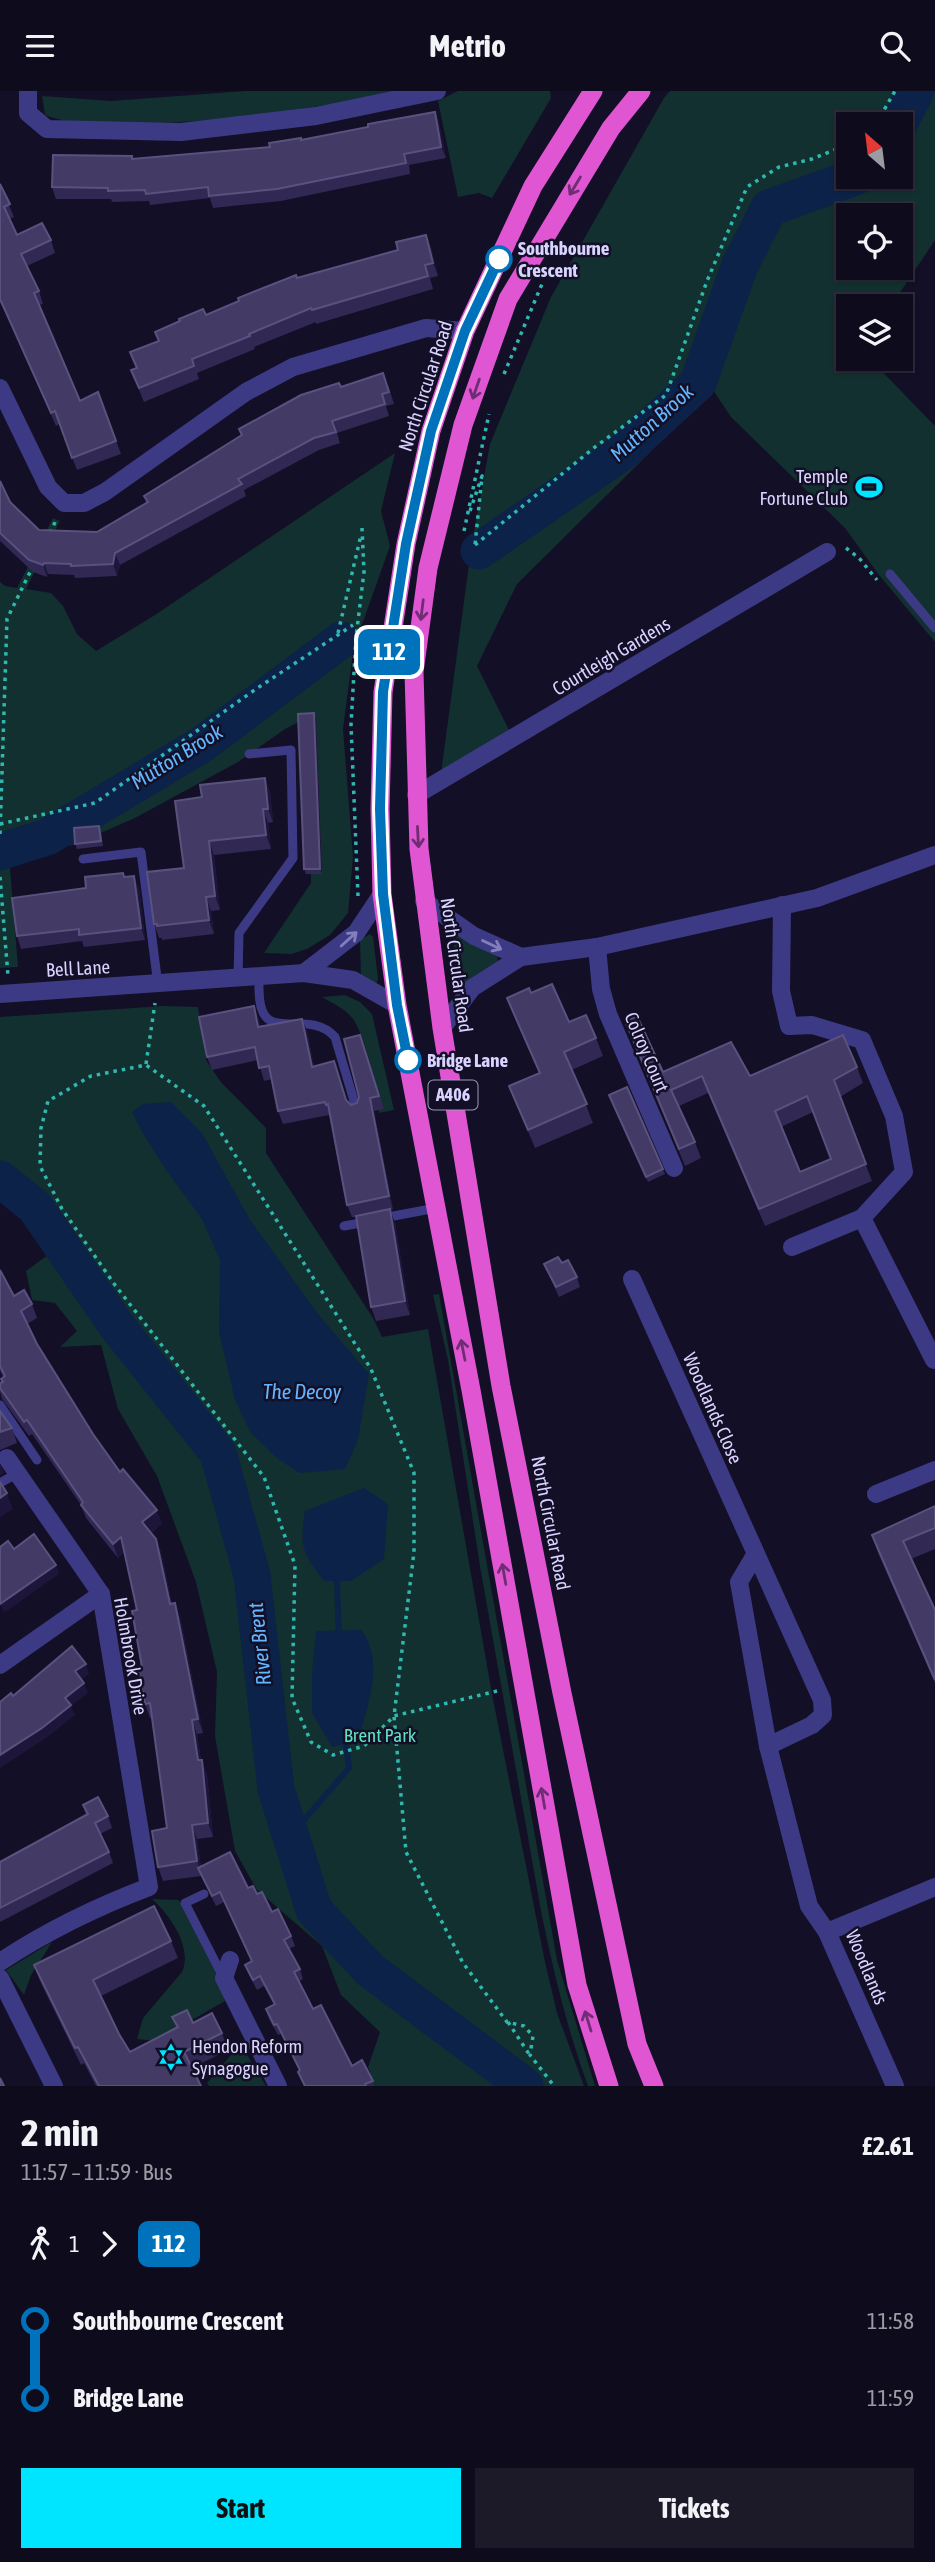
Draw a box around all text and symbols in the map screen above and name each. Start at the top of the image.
icon: menu [21,27,59,65]
text: Metrio [429,27,506,64]
icon: search [876,27,914,65]
north arrow [836,112,914,189]
map controls [836,112,913,371]
one-way arrow [568,176,582,196]
button: locate [836,203,913,280]
place label: Southbourne Crescent [518,237,610,281]
marker: Southbourne Crescent [486,246,512,272]
button: layers [836,294,913,371]
street label: North Circular Road [394,318,456,454]
one-way arrow [469,378,481,400]
water label: Mutton Brook [605,378,698,466]
place label: Temple Fortune Club [760,465,848,509]
sports icon: Temple Fortune Club [854,472,884,502]
one-way arrow [416,598,429,621]
street label: Courtleigh Gardens [548,612,674,700]
line badge: 112 [349,629,429,675]
text: 112 [372,638,406,665]
water label: Mutton Brook [126,718,227,794]
one-way arrow [412,825,425,848]
street label: North Circular Road [437,896,477,1034]
one-way arrow [340,931,358,947]
one-way arrow [481,938,502,952]
street label: Bell Lane [45,955,111,981]
street label: Colroy Court [620,1009,674,1095]
marker: Bridge Lane [395,1047,421,1073]
place label: Bridge Lane [427,1049,508,1071]
road number: A406 [428,1080,477,1109]
one-way arrow [456,1339,470,1362]
street label: Woodlands Close [679,1349,747,1467]
water label: The Decoy [263,1379,342,1403]
street label: North Circular Road [527,1454,575,1592]
one-way arrow [497,1563,510,1586]
street label: Holmbrook Drive [110,1595,152,1717]
water label: River Brent [243,1601,275,1687]
park label: Brent Park [344,1724,417,1746]
one-way arrow [536,1787,549,1810]
street label: Woodlands [841,1926,893,2008]
one-way arrow [581,2010,594,2032]
place label: Hendon Reform Synagogue [192,2035,302,2079]
synagogue icon: Hendon Reform Synagogue [156,2042,186,2072]
text: 2 min [21,2111,99,2154]
text: £2.61 [862,2131,914,2161]
text: 11:57 – 11:59 · Bus [21,2159,173,2185]
icon: walk [21,2225,59,2263]
icon: forward [90,2225,128,2263]
text: 112 [152,2230,186,2257]
text: 1 [69,2231,80,2257]
text: Southbourne Crescent [73,2306,283,2336]
text: 11:58 [867,2308,914,2334]
text: Bridge Lane [73,2383,184,2413]
text: 11:59 [867,2385,914,2411]
button: Start [21,2468,461,2548]
button: Tickets [475,2468,914,2548]

